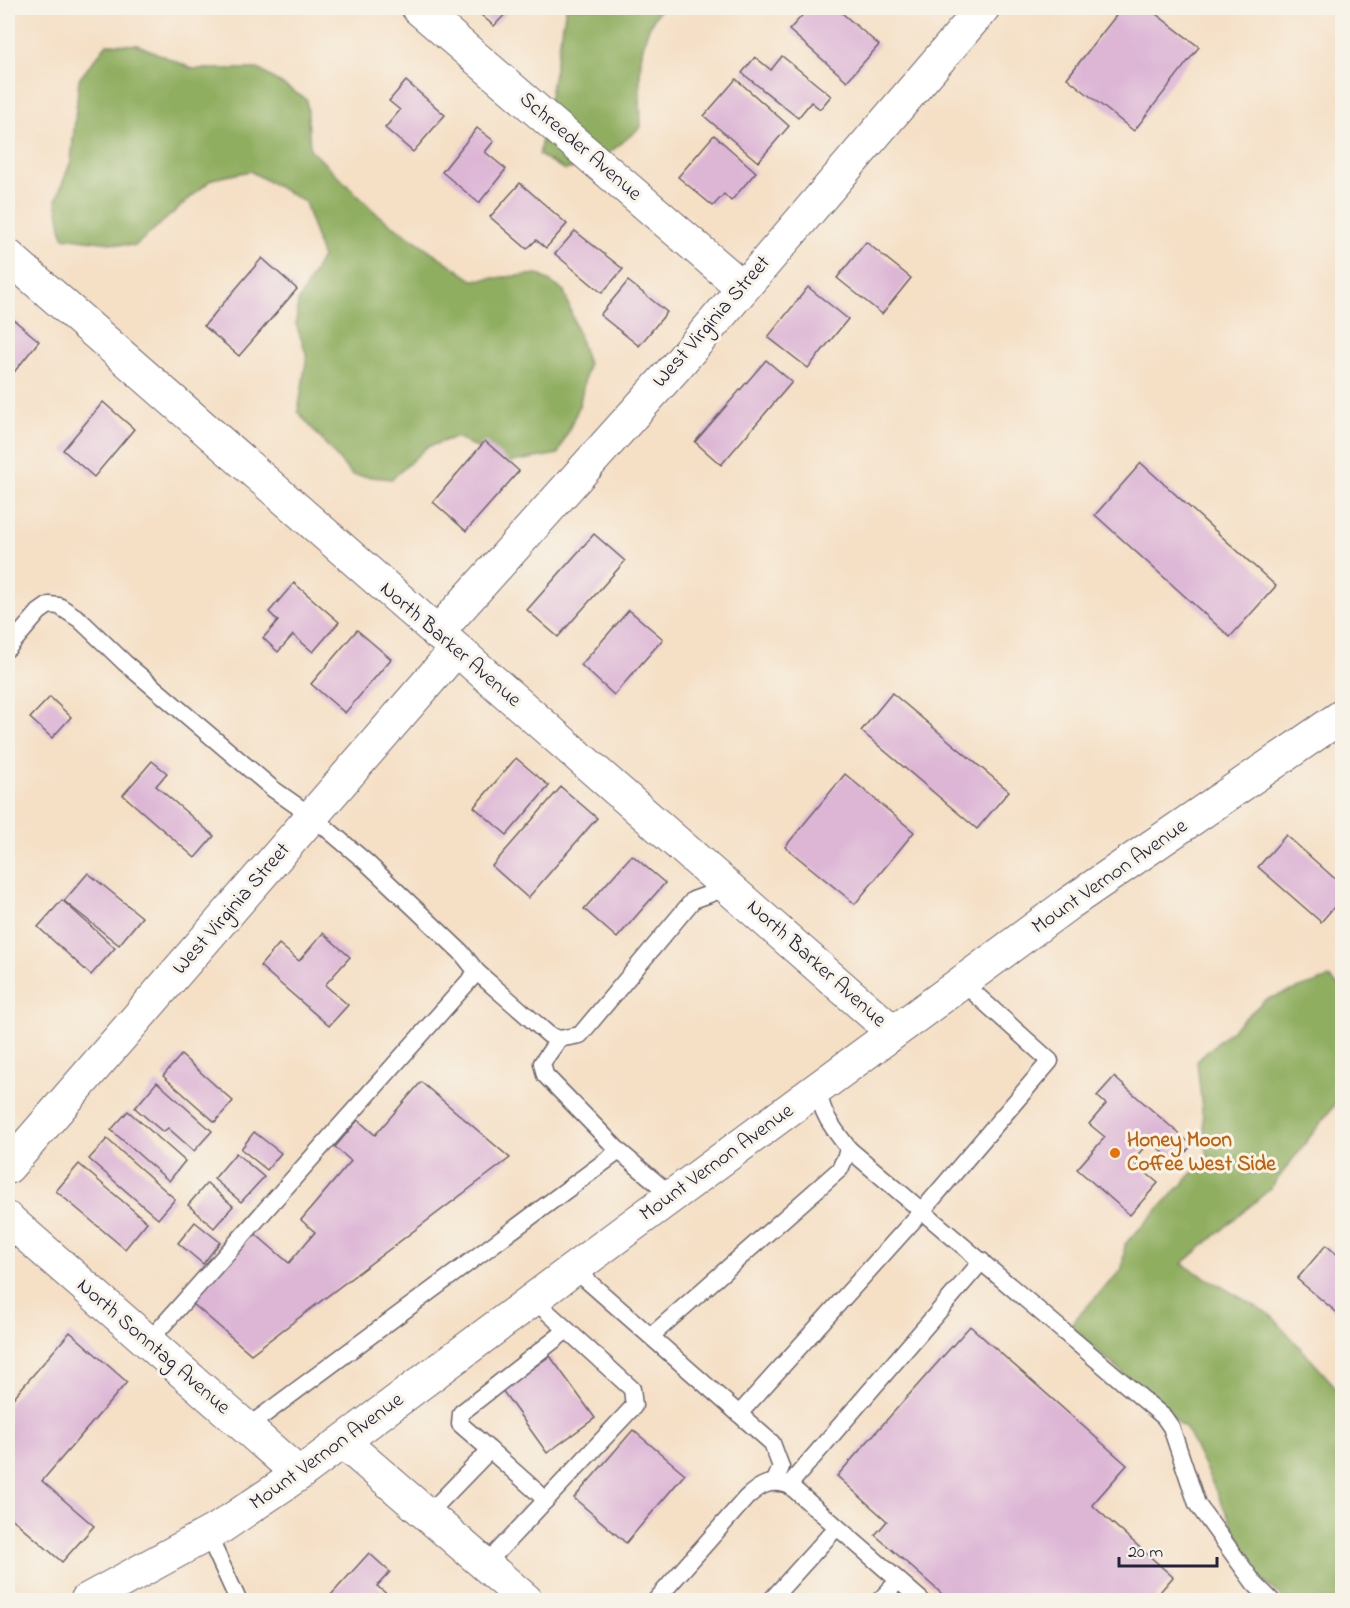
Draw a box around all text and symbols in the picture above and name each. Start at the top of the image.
street label: Schreeder Avenue [512,85,648,209]
street label: West Virginia Street [646,249,780,396]
street label: North Barker Avenue [373,575,528,715]
street label: Mount Vernon Avenue [1026,812,1194,942]
street label: West Virginia Street [166,836,300,983]
street label: North Barker Avenue [739,893,893,1035]
street label: Mount Vernon Avenue [634,1097,801,1229]
place label: Honey Moon Coffee West Side [1127,1126,1276,1180]
marker: Honey Moon Coffee West Side [1108,1146,1122,1160]
street label: North Sonntag Avenue [68,1272,237,1424]
street label: Mount Vernon Avenue [244,1386,411,1518]
scale bar [1119,1530,1216,1568]
text: 20 m [1128,1540,1163,1566]

